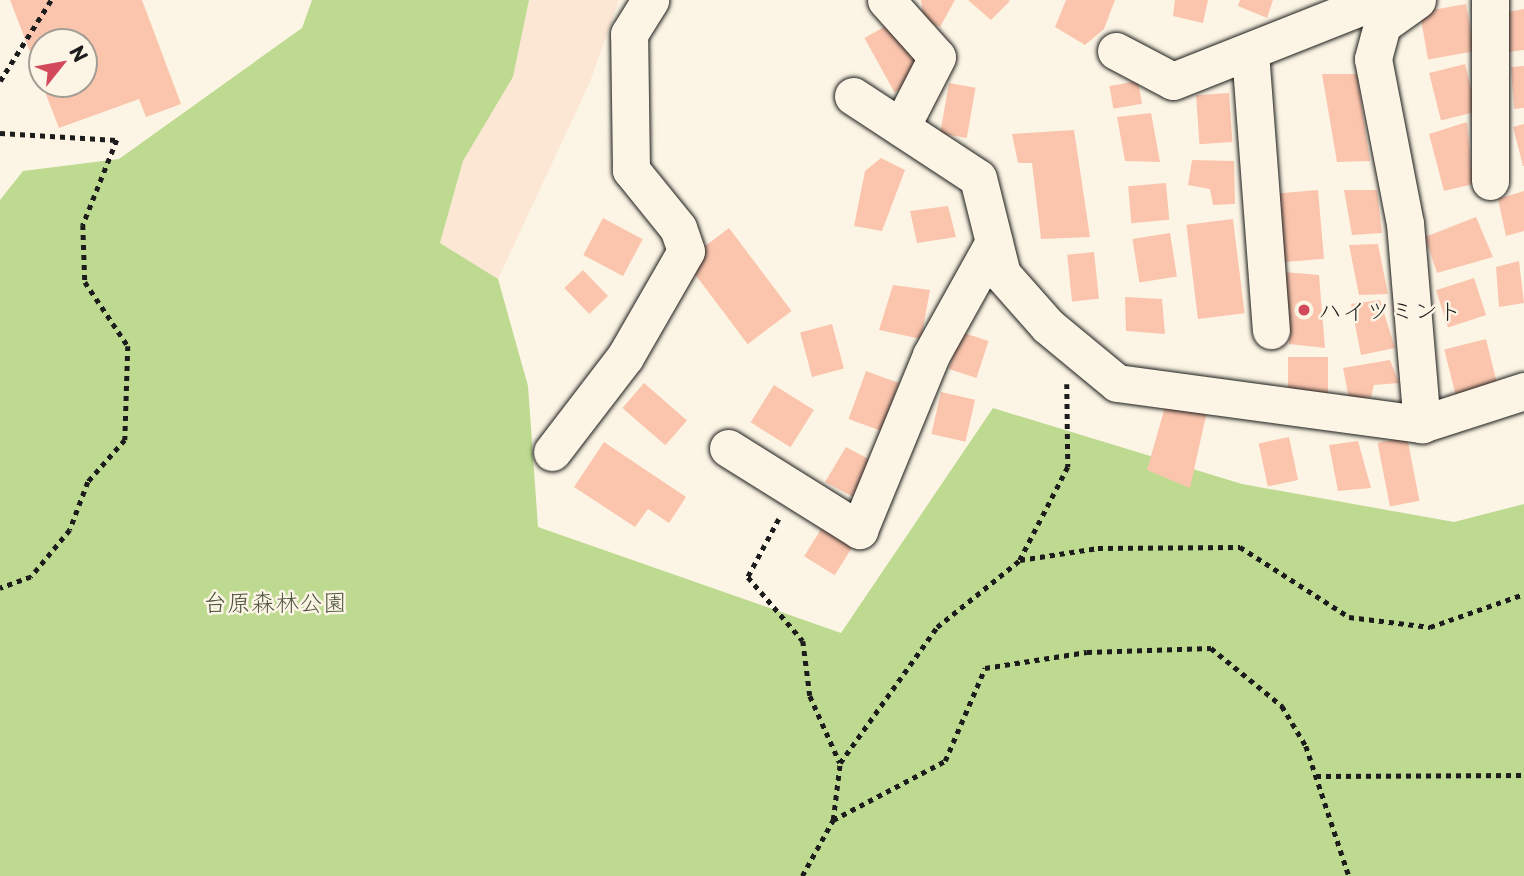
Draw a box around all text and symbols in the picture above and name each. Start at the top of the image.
north arrow [28,28,98,98]
text: N [63,40,95,67]
place label: ハイツミント [1318,296,1462,324]
marker: ハイツミント [1296,302,1312,318]
park label: 台原森林公園 [203,588,347,616]

